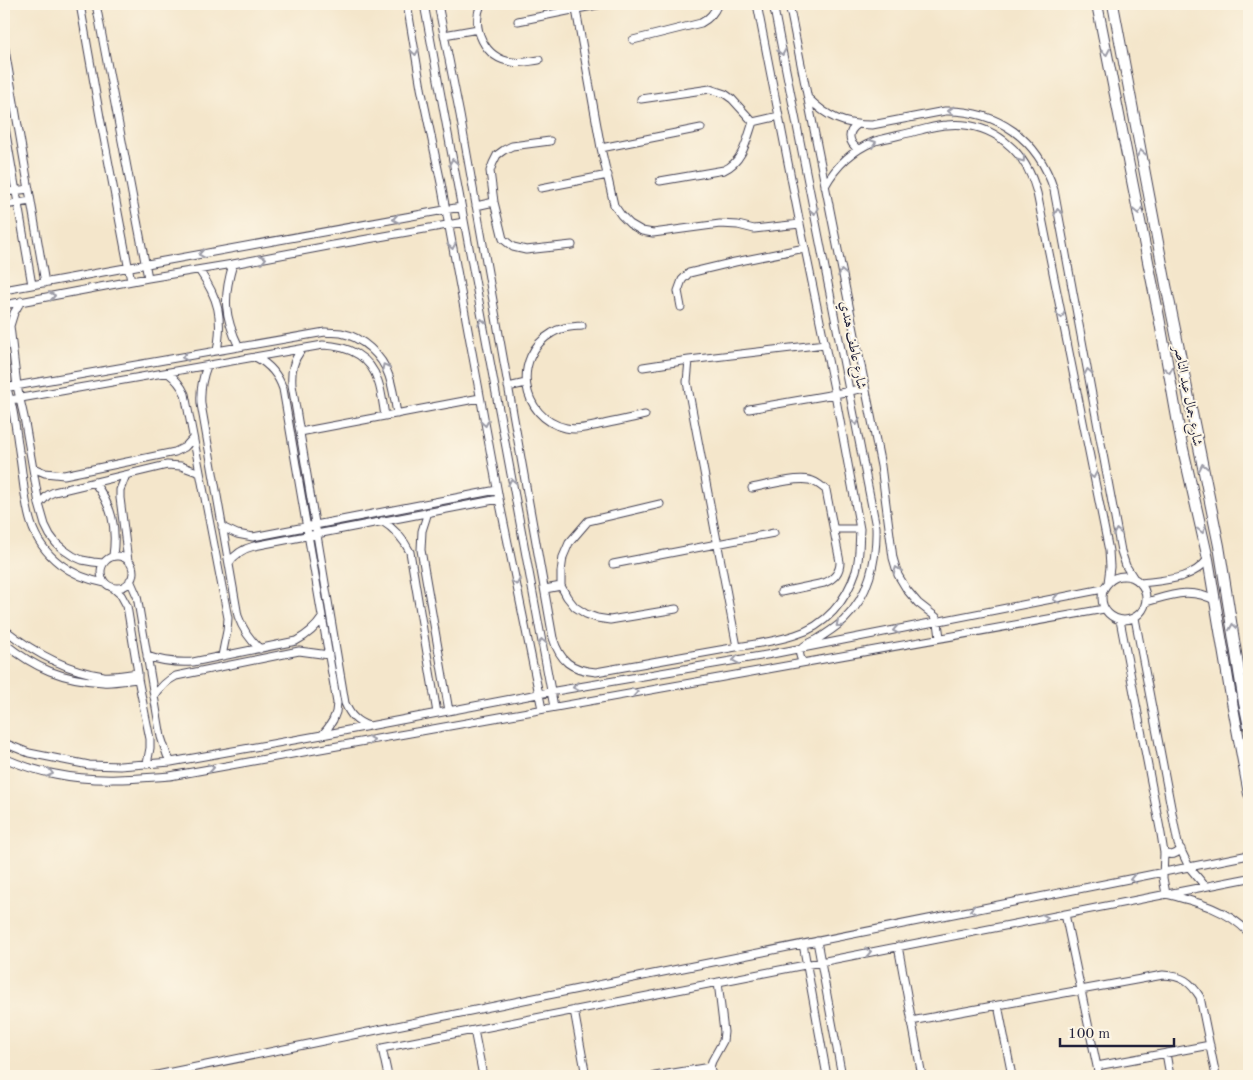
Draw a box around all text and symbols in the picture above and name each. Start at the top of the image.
one-way arrow [410,47,420,56]
one-way arrow [777,47,787,56]
one-way arrow [1101,47,1111,56]
one-way arrow [947,106,954,116]
one-way arrow [868,138,877,148]
one-way arrow [1136,149,1146,158]
one-way arrow [1016,153,1024,162]
one-way arrow [448,158,459,167]
one-way arrow [1133,206,1143,215]
one-way arrow [808,207,819,215]
one-way arrow [1054,208,1064,217]
one-way arrow [392,213,400,224]
one-way arrow [447,241,457,250]
one-way arrow [197,249,206,259]
one-way arrow [259,254,268,264]
one-way arrow [838,268,848,277]
one-way arrow [47,291,56,301]
street label: شارع عاطف هندي [834,300,868,391]
one-way arrow [1055,311,1066,320]
one-way arrow [478,318,488,326]
street label: شارع جمال عبد الناصر [1167,343,1205,448]
one-way arrow [181,351,190,361]
one-way arrow [381,363,391,372]
one-way arrow [1163,366,1173,375]
one-way arrow [1083,368,1093,376]
one-way arrow [850,417,861,426]
one-way arrow [479,418,489,427]
one-way arrow [1198,463,1209,472]
one-way arrow [1087,470,1098,479]
one-way arrow [507,477,518,486]
one-way arrow [1196,525,1207,534]
one-way arrow [1112,527,1122,536]
one-way arrow [893,566,903,575]
one-way arrow [510,578,520,587]
one-way arrow [1051,593,1060,603]
one-way arrow [835,618,844,627]
one-way arrow [1228,623,1238,631]
one-way arrow [892,624,900,634]
one-way arrow [537,637,548,646]
one-way arrow [732,654,741,664]
one-way arrow [572,682,581,692]
one-way arrow [630,688,639,698]
one-way arrow [367,735,376,745]
one-way arrow [207,764,216,774]
one-way arrow [46,767,55,778]
one-way arrow [1128,873,1137,883]
one-way arrow [969,905,978,915]
one-way arrow [1040,913,1049,923]
one-way arrow [864,948,872,958]
scale bar [1060,1015,1174,1047]
text: 100 m [1068,1027,1110,1042]

